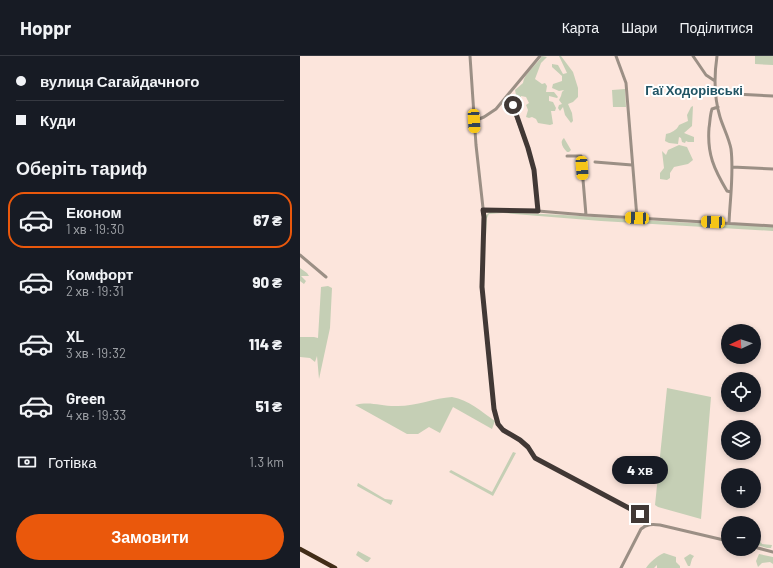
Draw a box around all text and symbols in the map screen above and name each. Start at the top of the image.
text: Hoppr [20,16,71,39]
text: Карта [562,19,599,36]
text: Шари [621,19,657,36]
text: Поділитися [679,19,753,36]
text: вулиця Сагайдачного [40,72,200,90]
district label: Гаї Ходорівські [645,82,743,98]
route start [504,96,522,114]
car [467,109,481,133]
text: Куди [40,111,76,129]
car [575,156,589,180]
text: Оберіть тариф [16,157,147,179]
icon: car [18,202,54,238]
text: Економ [66,203,122,221]
text: 67 ₴ [253,211,282,229]
car [625,211,649,225]
car [701,215,725,229]
text: 1 хв · 19:30 [66,221,124,237]
icon: car [18,264,54,300]
text: Комфорт [66,265,133,283]
text: 90 ₴ [252,273,282,291]
text: 2 хв · 19:31 [66,283,124,299]
north arrow [721,324,761,364]
map controls [721,324,761,556]
icon: car [18,326,54,362]
text: XL [66,327,84,345]
text: 114 ₴ [249,335,282,353]
text: 3 хв · 19:32 [66,345,126,361]
button: locate [721,372,761,412]
icon: car [18,388,54,424]
text: Green [66,389,105,407]
text: 51 ₴ [256,397,282,415]
text: 4 хв · 19:33 [66,407,126,423]
button: layers [721,420,761,460]
icon: cash [16,451,38,473]
text: Готівка [48,453,97,471]
text: 1.3 km [249,454,284,470]
callout: 4 хв [612,456,668,484]
text: 4 хв [627,462,653,478]
button: + [721,468,761,508]
route end [631,505,649,523]
button: Замовити [16,514,284,560]
button: − [721,516,761,556]

